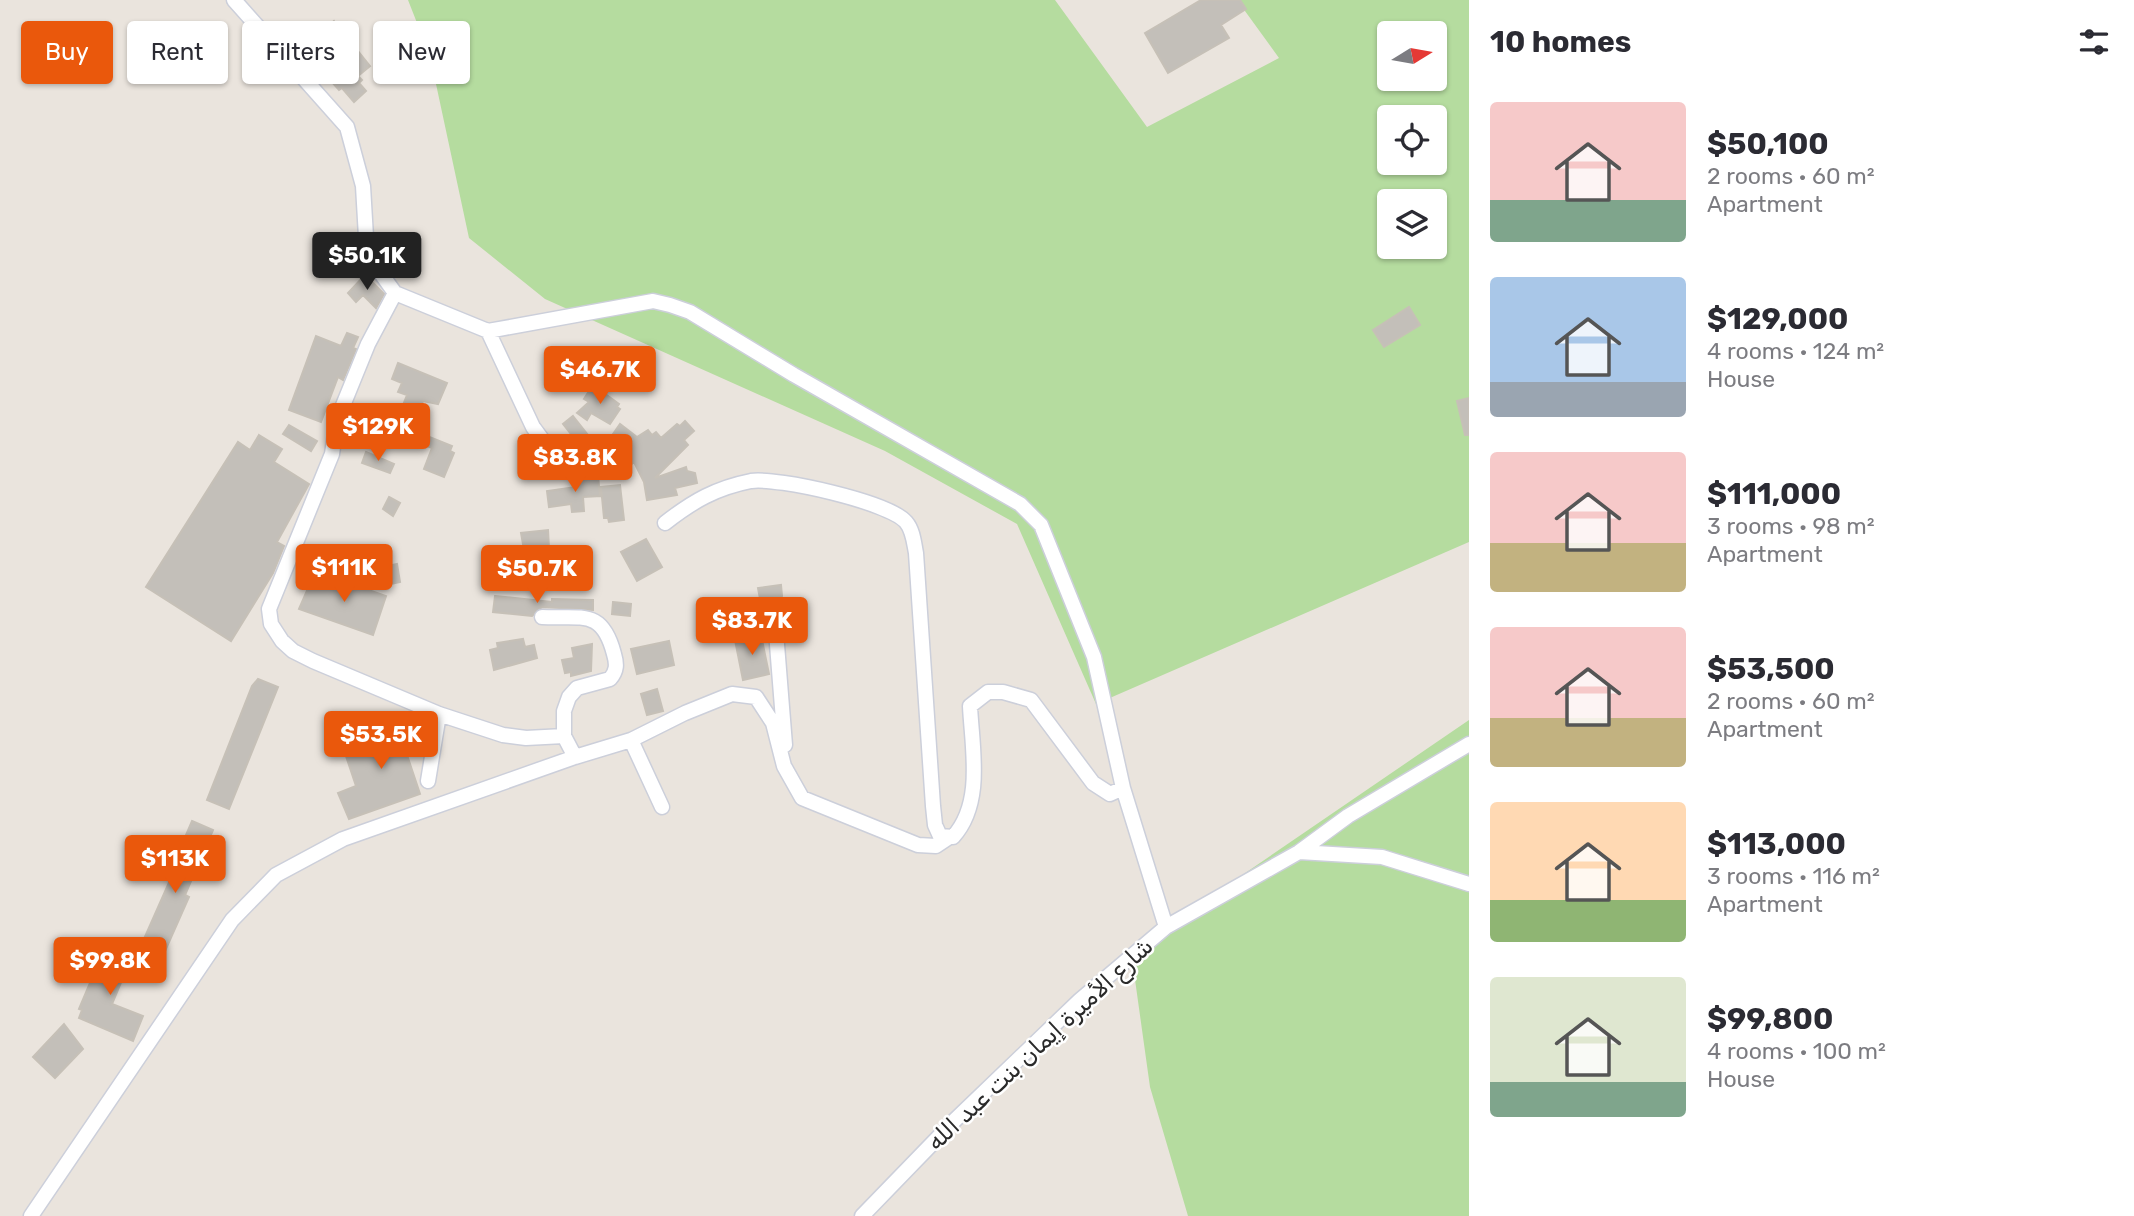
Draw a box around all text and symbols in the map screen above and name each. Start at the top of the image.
chip: Buy [21,21,113,84]
chip: Rent [127,21,228,84]
chip: Filters [242,21,359,84]
chip: New [373,21,470,84]
north arrow [1377,21,1447,91]
map controls [1377,21,1447,259]
icon: filters [2075,23,2113,61]
text: 10 homes [1490,24,1631,60]
button: locate [1377,105,1447,175]
text: $50,100 [1707,126,1829,162]
icon: home [1546,130,1630,214]
text: 2 rooms · 60 m² [1707,162,1875,190]
button: layers [1377,189,1447,259]
text: Apartment [1707,190,1823,218]
pin: $50.1K [310,232,424,292]
text: $50.1K [328,241,406,269]
text: $129,000 [1707,301,1848,337]
icon: home [1546,305,1630,389]
text: 4 rooms · 124 m² [1707,337,1884,365]
pin: $46.7K [543,346,657,406]
text: $46.7K [560,355,640,383]
text: House [1707,365,1775,393]
pin: $129K [329,404,427,463]
text: $129K [342,412,414,440]
pin: $83.8K [518,434,632,494]
text: $83.8K [533,443,617,471]
text: $111,000 [1707,476,1841,512]
icon: home [1546,480,1630,564]
text: 3 rooms · 98 m² [1707,512,1875,540]
text: Apartment [1707,540,1823,568]
pin: $111K [295,544,393,604]
pin: $50.7K [480,546,594,605]
text: $111K [312,553,376,581]
text: $50.7K [497,554,577,582]
pin: $83.7K [695,598,809,657]
text: $83.7K [712,606,792,634]
text: $53,500 [1707,651,1835,687]
icon: home [1546,655,1630,739]
text: 2 rooms · 60 m² [1707,687,1875,715]
pin: $53.5K [324,712,438,771]
text: Apartment [1707,715,1823,743]
text: $53.5K [340,720,422,748]
text: $113,000 [1707,826,1846,862]
icon: home [1546,830,1630,914]
pin: $113K [126,836,224,895]
text: $113K [141,844,209,872]
text: 3 rooms · 116 m² [1707,862,1880,890]
text: Apartment [1707,890,1823,918]
street label: شارع الأميرة إيمان بنت عبد الله [921,932,1160,1158]
pin: $99.8K [53,937,167,997]
text: $99.8K [70,946,150,974]
text: $99,800 [1707,1001,1833,1037]
icon: home [1546,1005,1630,1089]
text: 4 rooms · 100 m² [1707,1037,1886,1065]
text: House [1707,1065,1775,1093]

